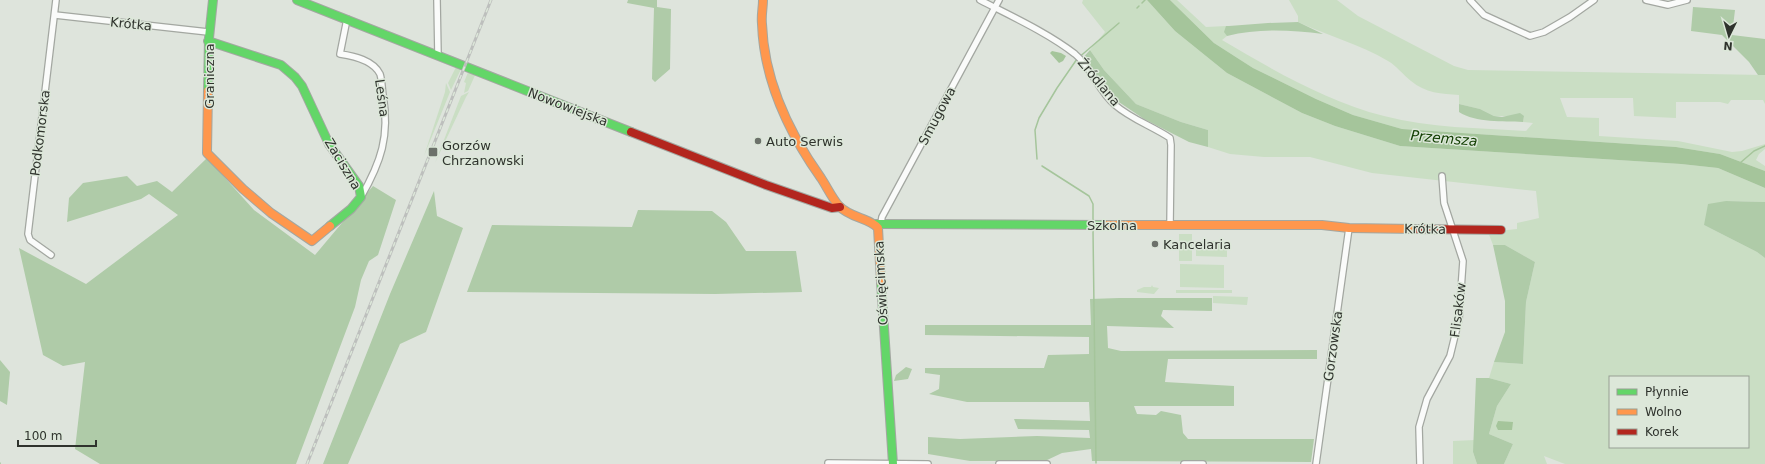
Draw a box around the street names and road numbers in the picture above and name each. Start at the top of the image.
street label: Krótka [109,14,153,34]
street label: Graniczna [202,43,217,109]
street label: Źródlana [1075,55,1123,109]
street label: Leśna [372,78,392,118]
street label: Smugowa [915,84,959,148]
street label: Nowowiejska [526,85,610,129]
street label: Podkomorska [27,89,53,177]
street label: Zaciszna [322,136,364,192]
street label: Szkolna [1087,218,1137,233]
street label: Krótka [1404,221,1446,237]
street label: Oświęcimska [871,240,891,326]
street label: Flisaków [1447,281,1469,338]
street label: Gorzowska [1321,310,1345,382]

